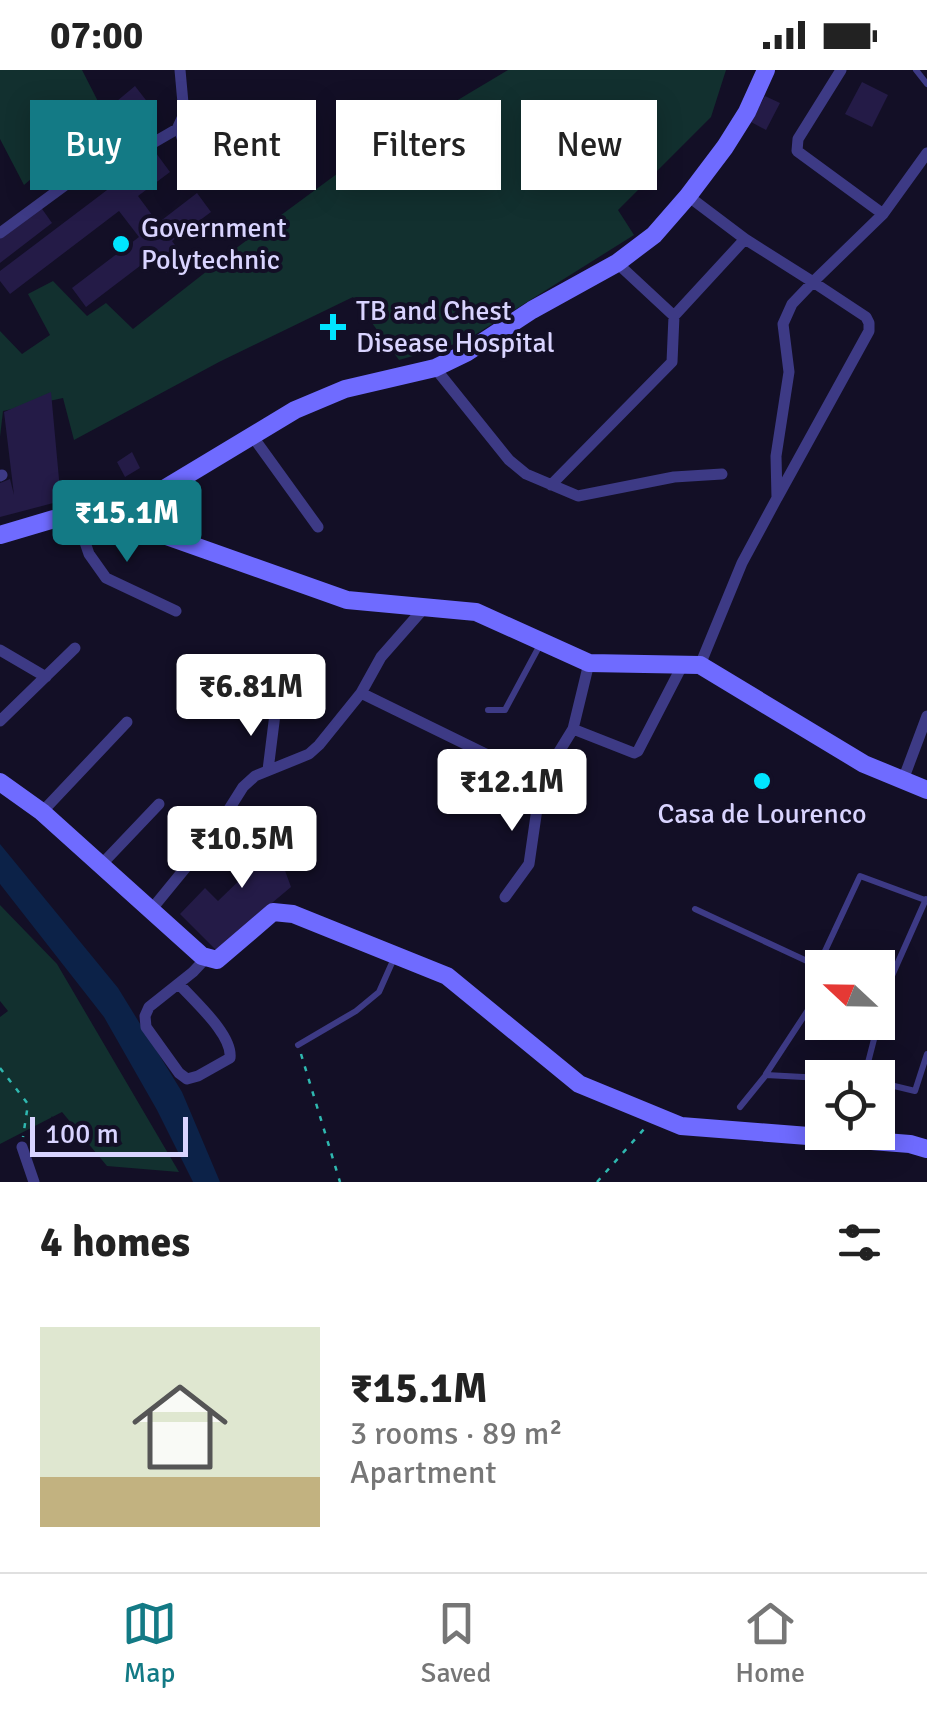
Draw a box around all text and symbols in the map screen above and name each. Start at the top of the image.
text: 07:00 [50,12,143,59]
chip: Buy [30,100,157,190]
chip: Rent [177,100,316,190]
chip: Filters [336,100,501,190]
chip: New [521,100,657,190]
place label: Government Polytechnic [141,211,287,277]
marker: Government Polytechnic [110,233,132,255]
place label: TB and Chest Disease Hospital [356,294,555,360]
marker: TB and Chest Disease Hospital [320,314,346,340]
pin: ₹15.1M [46,480,208,565]
text: ₹15.1M [75,493,179,532]
pin: ₹6.81M [170,654,332,739]
text: ₹6.81M [199,667,303,706]
pin: ₹12.1M [431,749,593,834]
text: ₹12.1M [460,762,564,801]
marker: Casa de Lourenco [751,770,773,792]
place label: Casa de Lourenco [658,797,866,831]
pin: ₹10.5M [161,806,323,891]
text: ₹10.5M [190,819,294,858]
north arrow [805,950,895,1040]
map controls [805,950,895,1150]
button: locate [805,1060,895,1150]
scale bar [30,1112,188,1156]
text: 100 m [45,1117,119,1151]
icon: filters [832,1215,887,1270]
text: 4 homes [40,1217,190,1268]
text: ₹15.1M [350,1363,488,1414]
icon: home [120,1367,240,1487]
text: 3 rooms · 89 m² [350,1414,563,1453]
text: Apartment [350,1453,497,1492]
tab: Map [122,1596,177,1690]
tab: Saved [421,1596,491,1690]
tab: Home [735,1596,805,1690]

